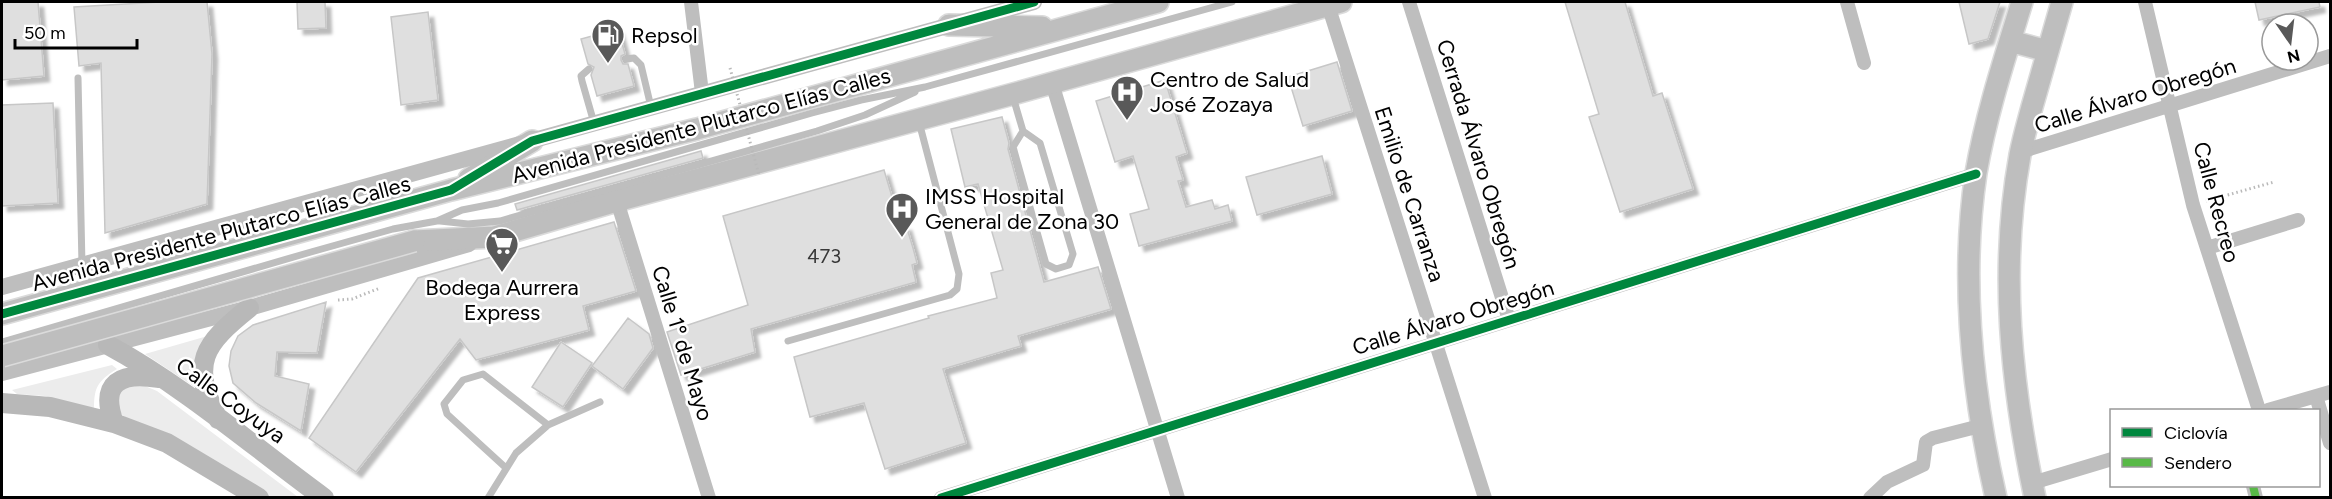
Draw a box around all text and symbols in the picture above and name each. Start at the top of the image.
scale bar [15,12,136,50]
north arrow [2260,12,2320,72]
fuel station icon: Repsol [590,17,626,64]
text: 50 m [24,22,66,44]
place label: Repsol [631,22,698,49]
street label: Cerrada Álvaro Obregón [1431,36,1526,272]
text: N [2285,45,2302,67]
street label: Calle Álvaro Obregón [2031,52,2239,139]
street label: Avenida Presidente Plutarco Elías Calles [509,62,893,189]
place label: Centro de Salud José Zozaya [1150,66,1309,118]
hospital icon: Centro de Salud José Zozaya [1109,74,1145,121]
street label: Emilio de Carranza [1368,103,1451,285]
street label: Calle Recreo [2187,139,2246,266]
street label: Avenida Presidente Plutarco Elías Calles [29,170,413,297]
place label: IMSS Hospital General de Zona 30 [925,183,1119,235]
hospital icon: IMSS Hospital General de Zona 30 [884,191,920,238]
supermarket icon: Bodega Aurrera Express [484,226,520,273]
house number: 473 [807,244,841,268]
street label: Calle 1º de Mayo [646,262,719,424]
place label: Bodega Aurrera Express [425,274,579,326]
street label: Calle Álvaro Obregón [1349,274,1557,361]
street label: Calle Coyuya [171,352,291,449]
legend [2110,409,2320,487]
text: Ciclovía [2164,422,2228,444]
text: Sendero [2164,452,2232,474]

